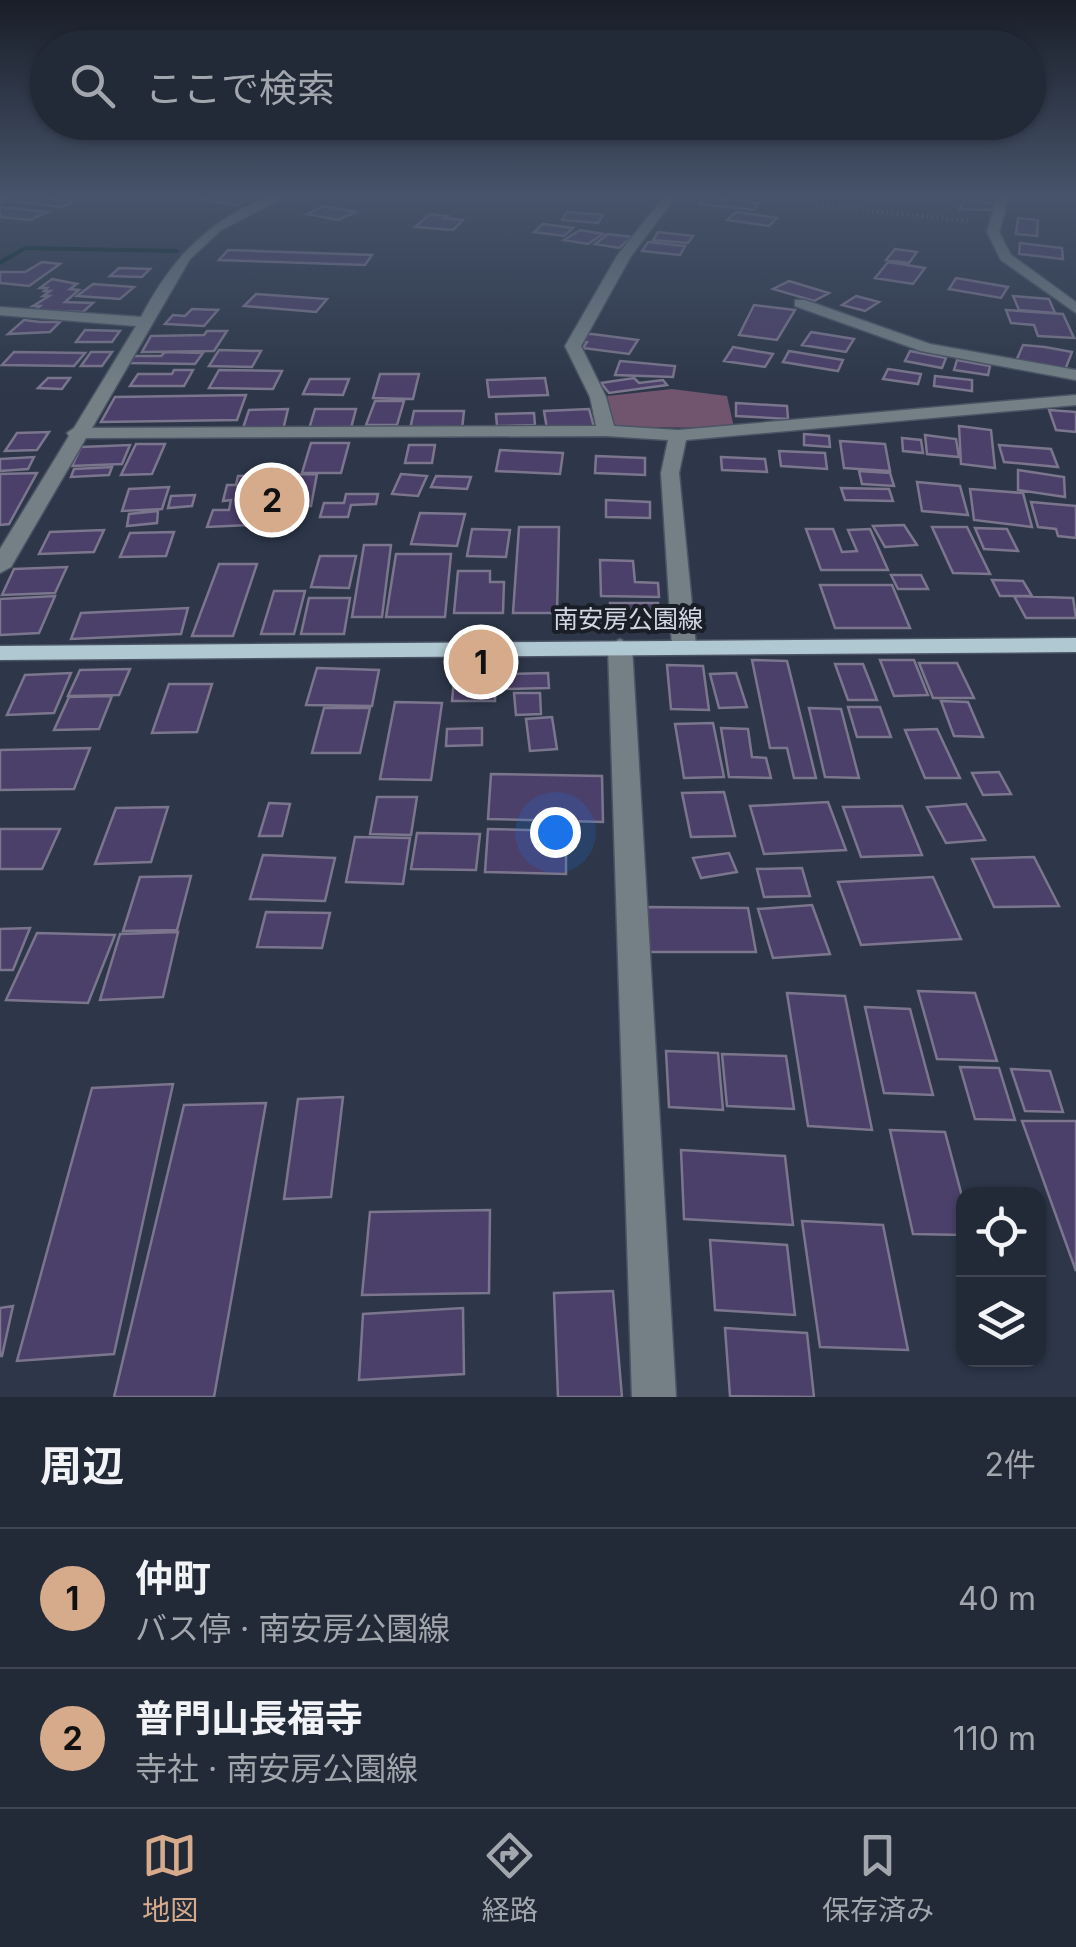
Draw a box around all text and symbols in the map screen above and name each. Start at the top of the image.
search box [30,30,1046,140]
icon: search [65,58,120,113]
text: ここで検索 [145,65,335,111]
pin: 2 [240,462,304,538]
street label: 南安房公園線 [553,604,703,634]
pin: 1 [448,624,514,700]
your location [530,807,581,858]
map controls [956,1187,1046,1367]
button: locate [956,1187,1046,1277]
button: layers [956,1277,1046,1367]
text: 周辺 [40,1440,124,1491]
text: 2件 [984,1445,1036,1484]
text: 仲町 [135,1555,211,1601]
text: 1 [66,1579,79,1618]
text: 40 m [958,1579,1036,1618]
text: バス停 · 南安房公園線 [135,1609,450,1648]
text: 普門山長福寺 [135,1695,363,1741]
text: 2 [62,1719,83,1758]
text: 110 m [953,1719,1036,1758]
text: 寺社 · 南安房公園線 [135,1749,418,1788]
tab: 地図 [142,1828,198,1928]
tab: 経路 [482,1828,538,1928]
tab: 保存済み [822,1828,934,1928]

